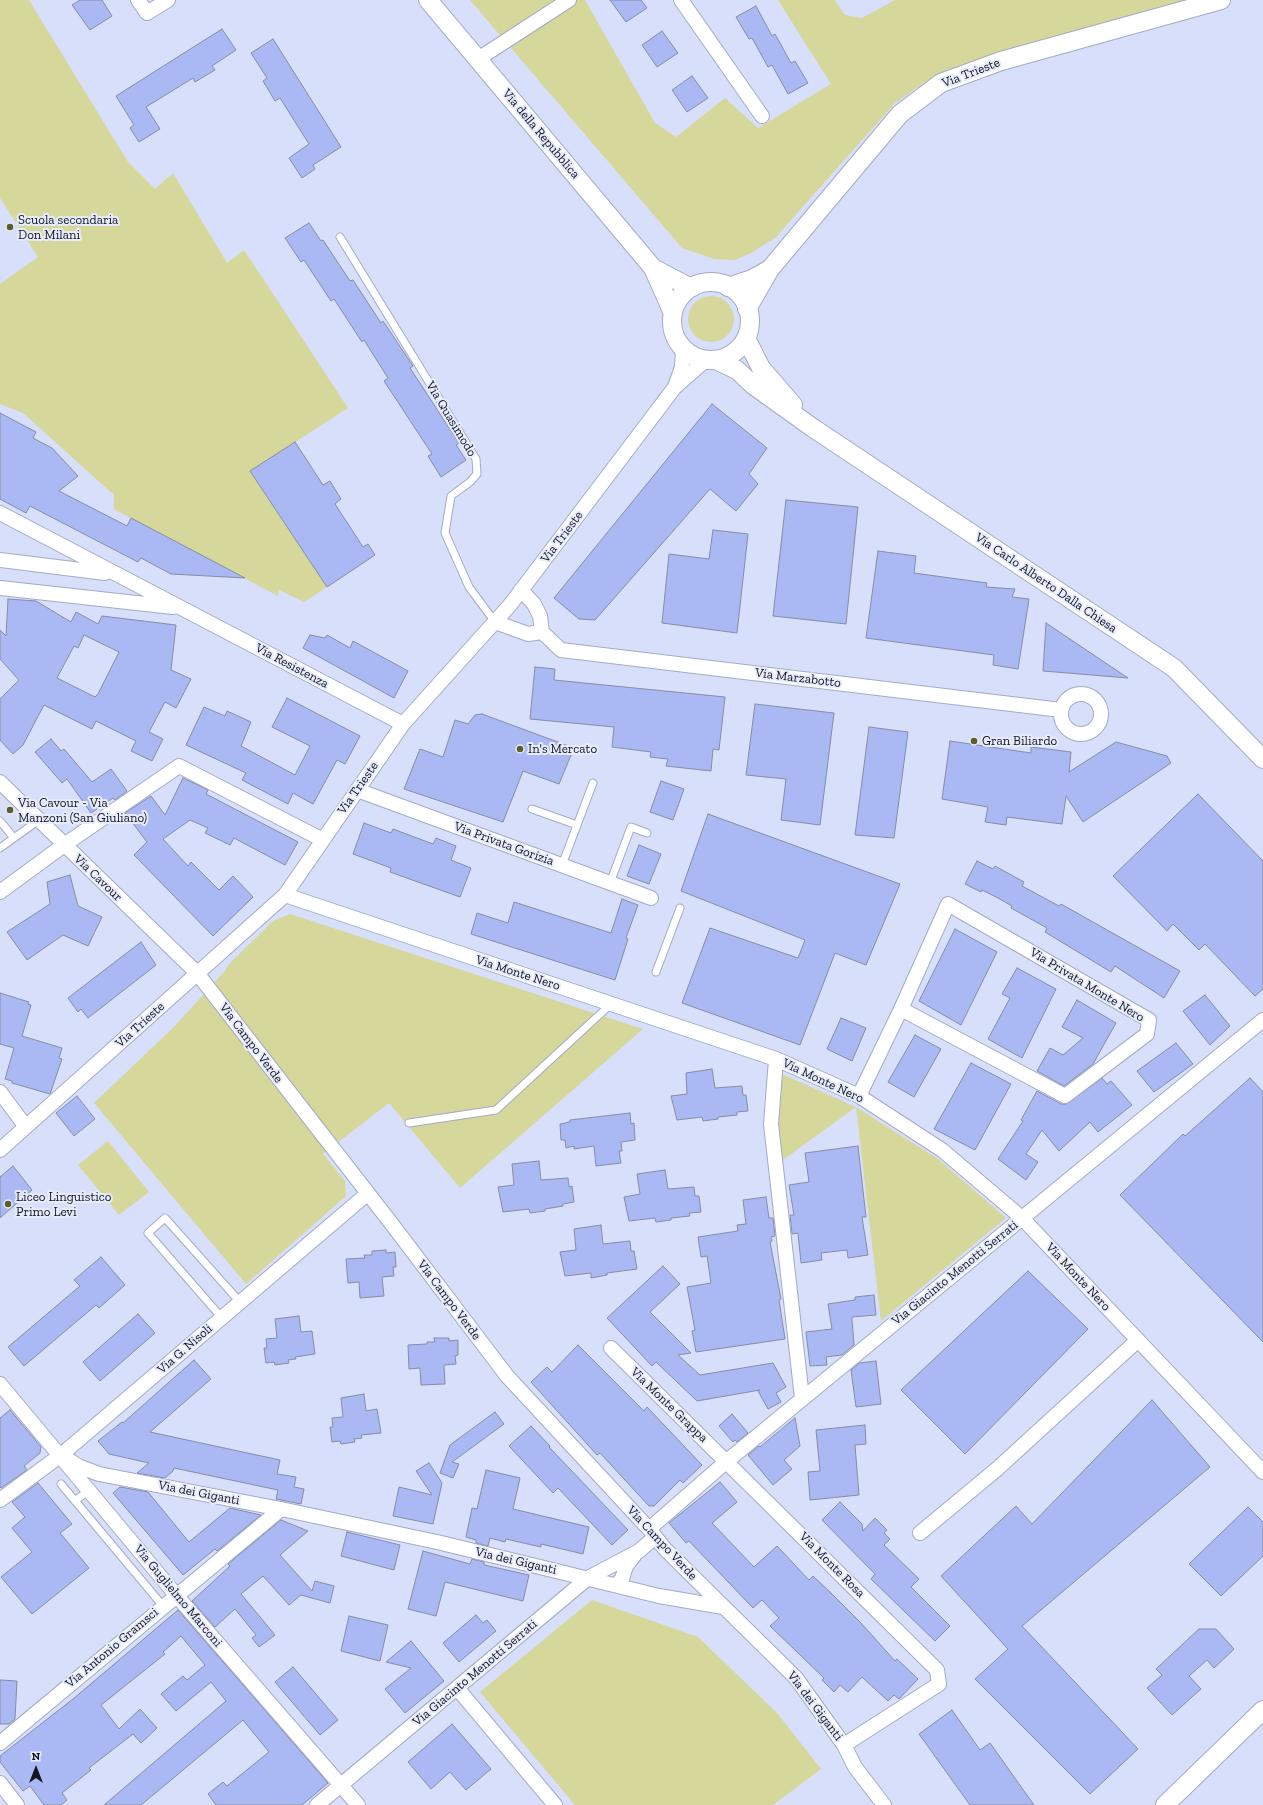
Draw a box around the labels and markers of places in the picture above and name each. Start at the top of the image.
place label: Scuola secondaria Don Milani [18,212,118,243]
marker: Scuola secondaria Don Milani [5,222,15,232]
place label: Gran Biliardo [982,733,1057,749]
marker: Gran Biliardo [969,736,979,746]
place label: In's Mercato [528,741,597,757]
marker: In's Mercato [515,744,525,754]
place label: Via Cavour - Via Manzoni (San Giuliano) [18,795,147,826]
marker: Via Cavour - Via Manzoni (San Giuliano) [5,805,15,815]
place label: Liceo Linguistico Primo Levi [16,1189,112,1220]
marker: Liceo Linguistico Primo Levi [3,1199,13,1209]

